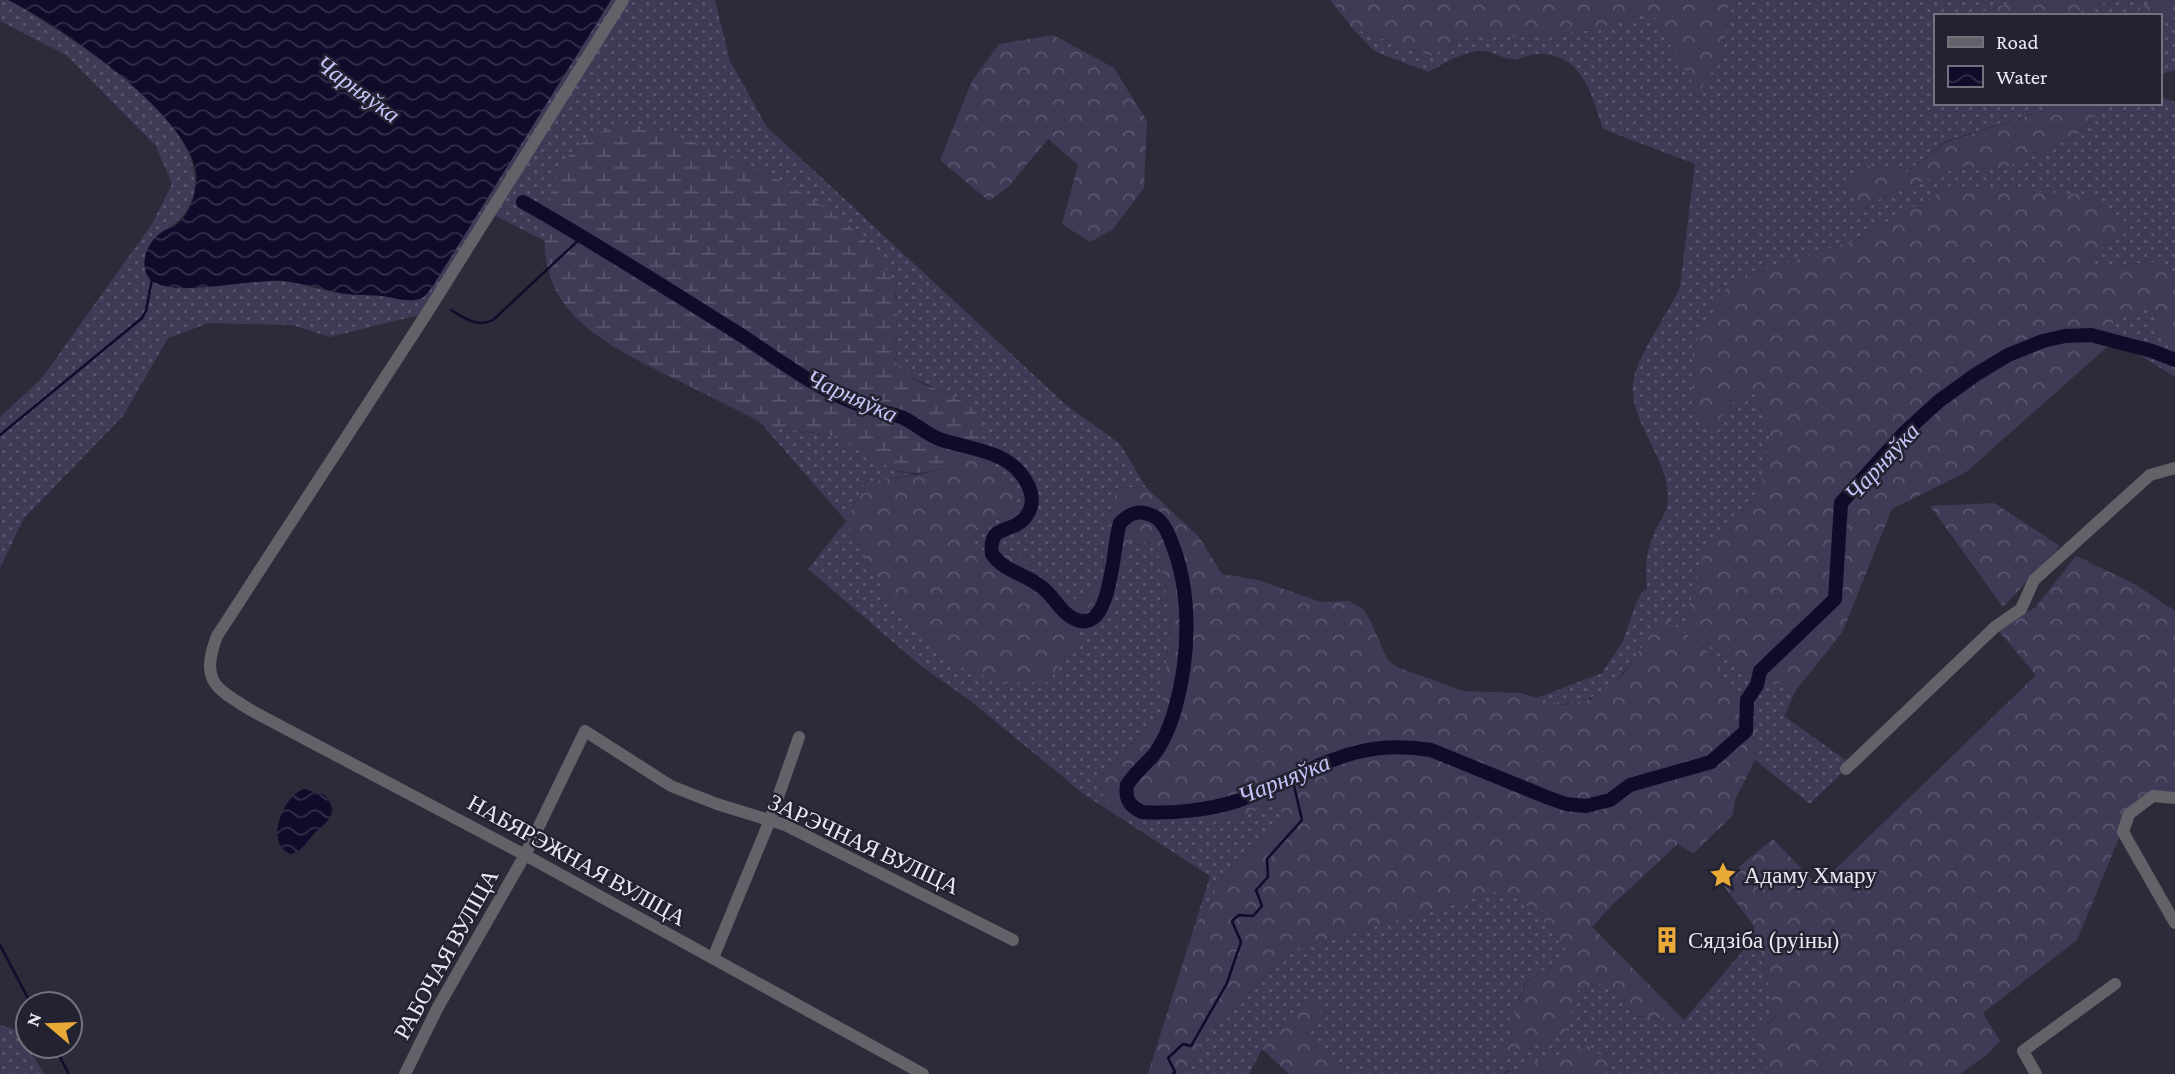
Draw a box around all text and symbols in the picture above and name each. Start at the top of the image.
legend [1934,14,2161,105]
text: Road [1996,30,2039,54]
water label: Чарняўка [311,49,405,128]
text: Water [1996,65,2048,89]
water label: Чарняўка [802,364,902,428]
water label: Чарняўка [1839,417,1925,506]
water label: Чарняўка [1234,748,1334,809]
street label: ЗАРЭЧНАЯ ВУЛІЦА [764,788,964,900]
street label: НАБЯРЭЖНАЯ ВУЛІЦА [463,789,691,931]
place icon: Адаму Хмару [1708,860,1738,890]
place label: Адаму Хмару [1744,862,1877,888]
street label: РАБОЧАЯ ВУЛІЦА [388,864,504,1044]
building icon: Сядзіба (руіны) [1652,925,1682,955]
place label: Сядзіба (руіны) [1688,927,1841,954]
north arrow [14,990,84,1060]
text: N [21,1010,45,1029]

